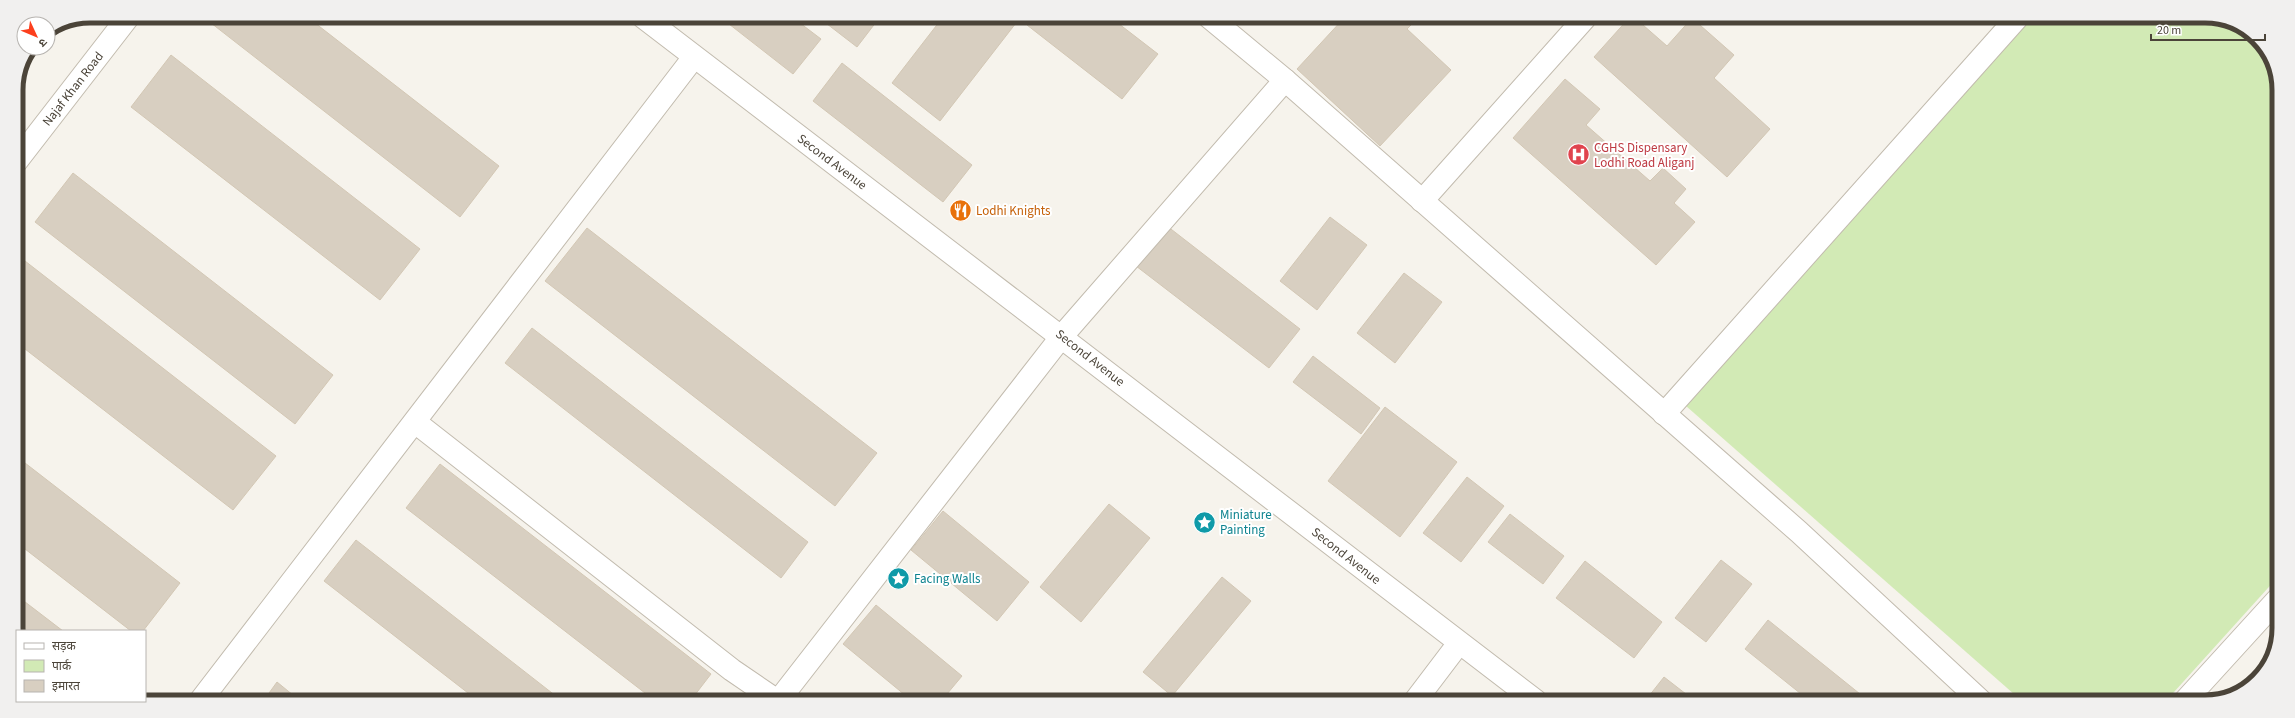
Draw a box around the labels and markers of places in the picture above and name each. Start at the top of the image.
place label: CGHS Dispensary Lodhi Road Aliganj [1594,139,1695,172]
hospital icon: CGHS Dispensary Lodhi Road Aliganj [1565,142,1591,168]
restaurant icon: Lodhi Knights [948,198,974,224]
place label: Lodhi Knights [976,202,1051,220]
place label: Miniature Painting [1220,506,1272,539]
place icon: Miniature Painting [1192,509,1218,535]
place icon: Facing Walls [886,566,912,592]
place label: Facing Walls [914,570,981,588]

